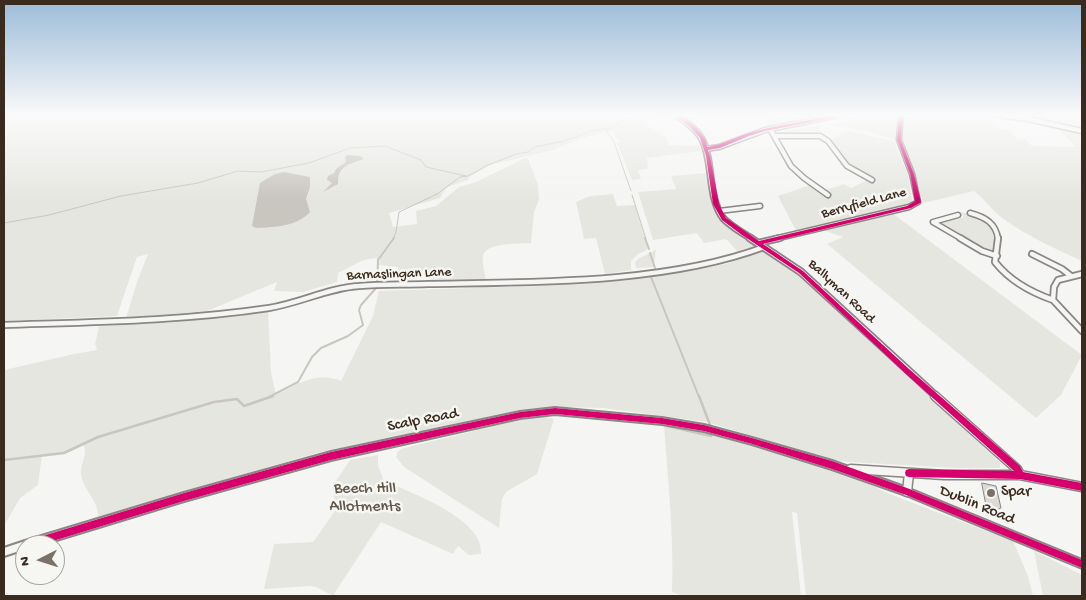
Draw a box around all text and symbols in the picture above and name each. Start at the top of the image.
street label: Berryfield Lane [820,185,908,223]
street label: Ballyman Road [804,256,878,328]
street label: Barnaslingan Lane [346,265,452,285]
street label: Scalp Road [386,405,460,437]
park label: Beech Hill Allotments [330,480,400,518]
street label: Dublin Road [936,482,1018,530]
place label: Spar [1001,483,1031,503]
marker: Spar [985,487,997,499]
north arrow [15,535,65,585]
text: N [17,556,34,567]

